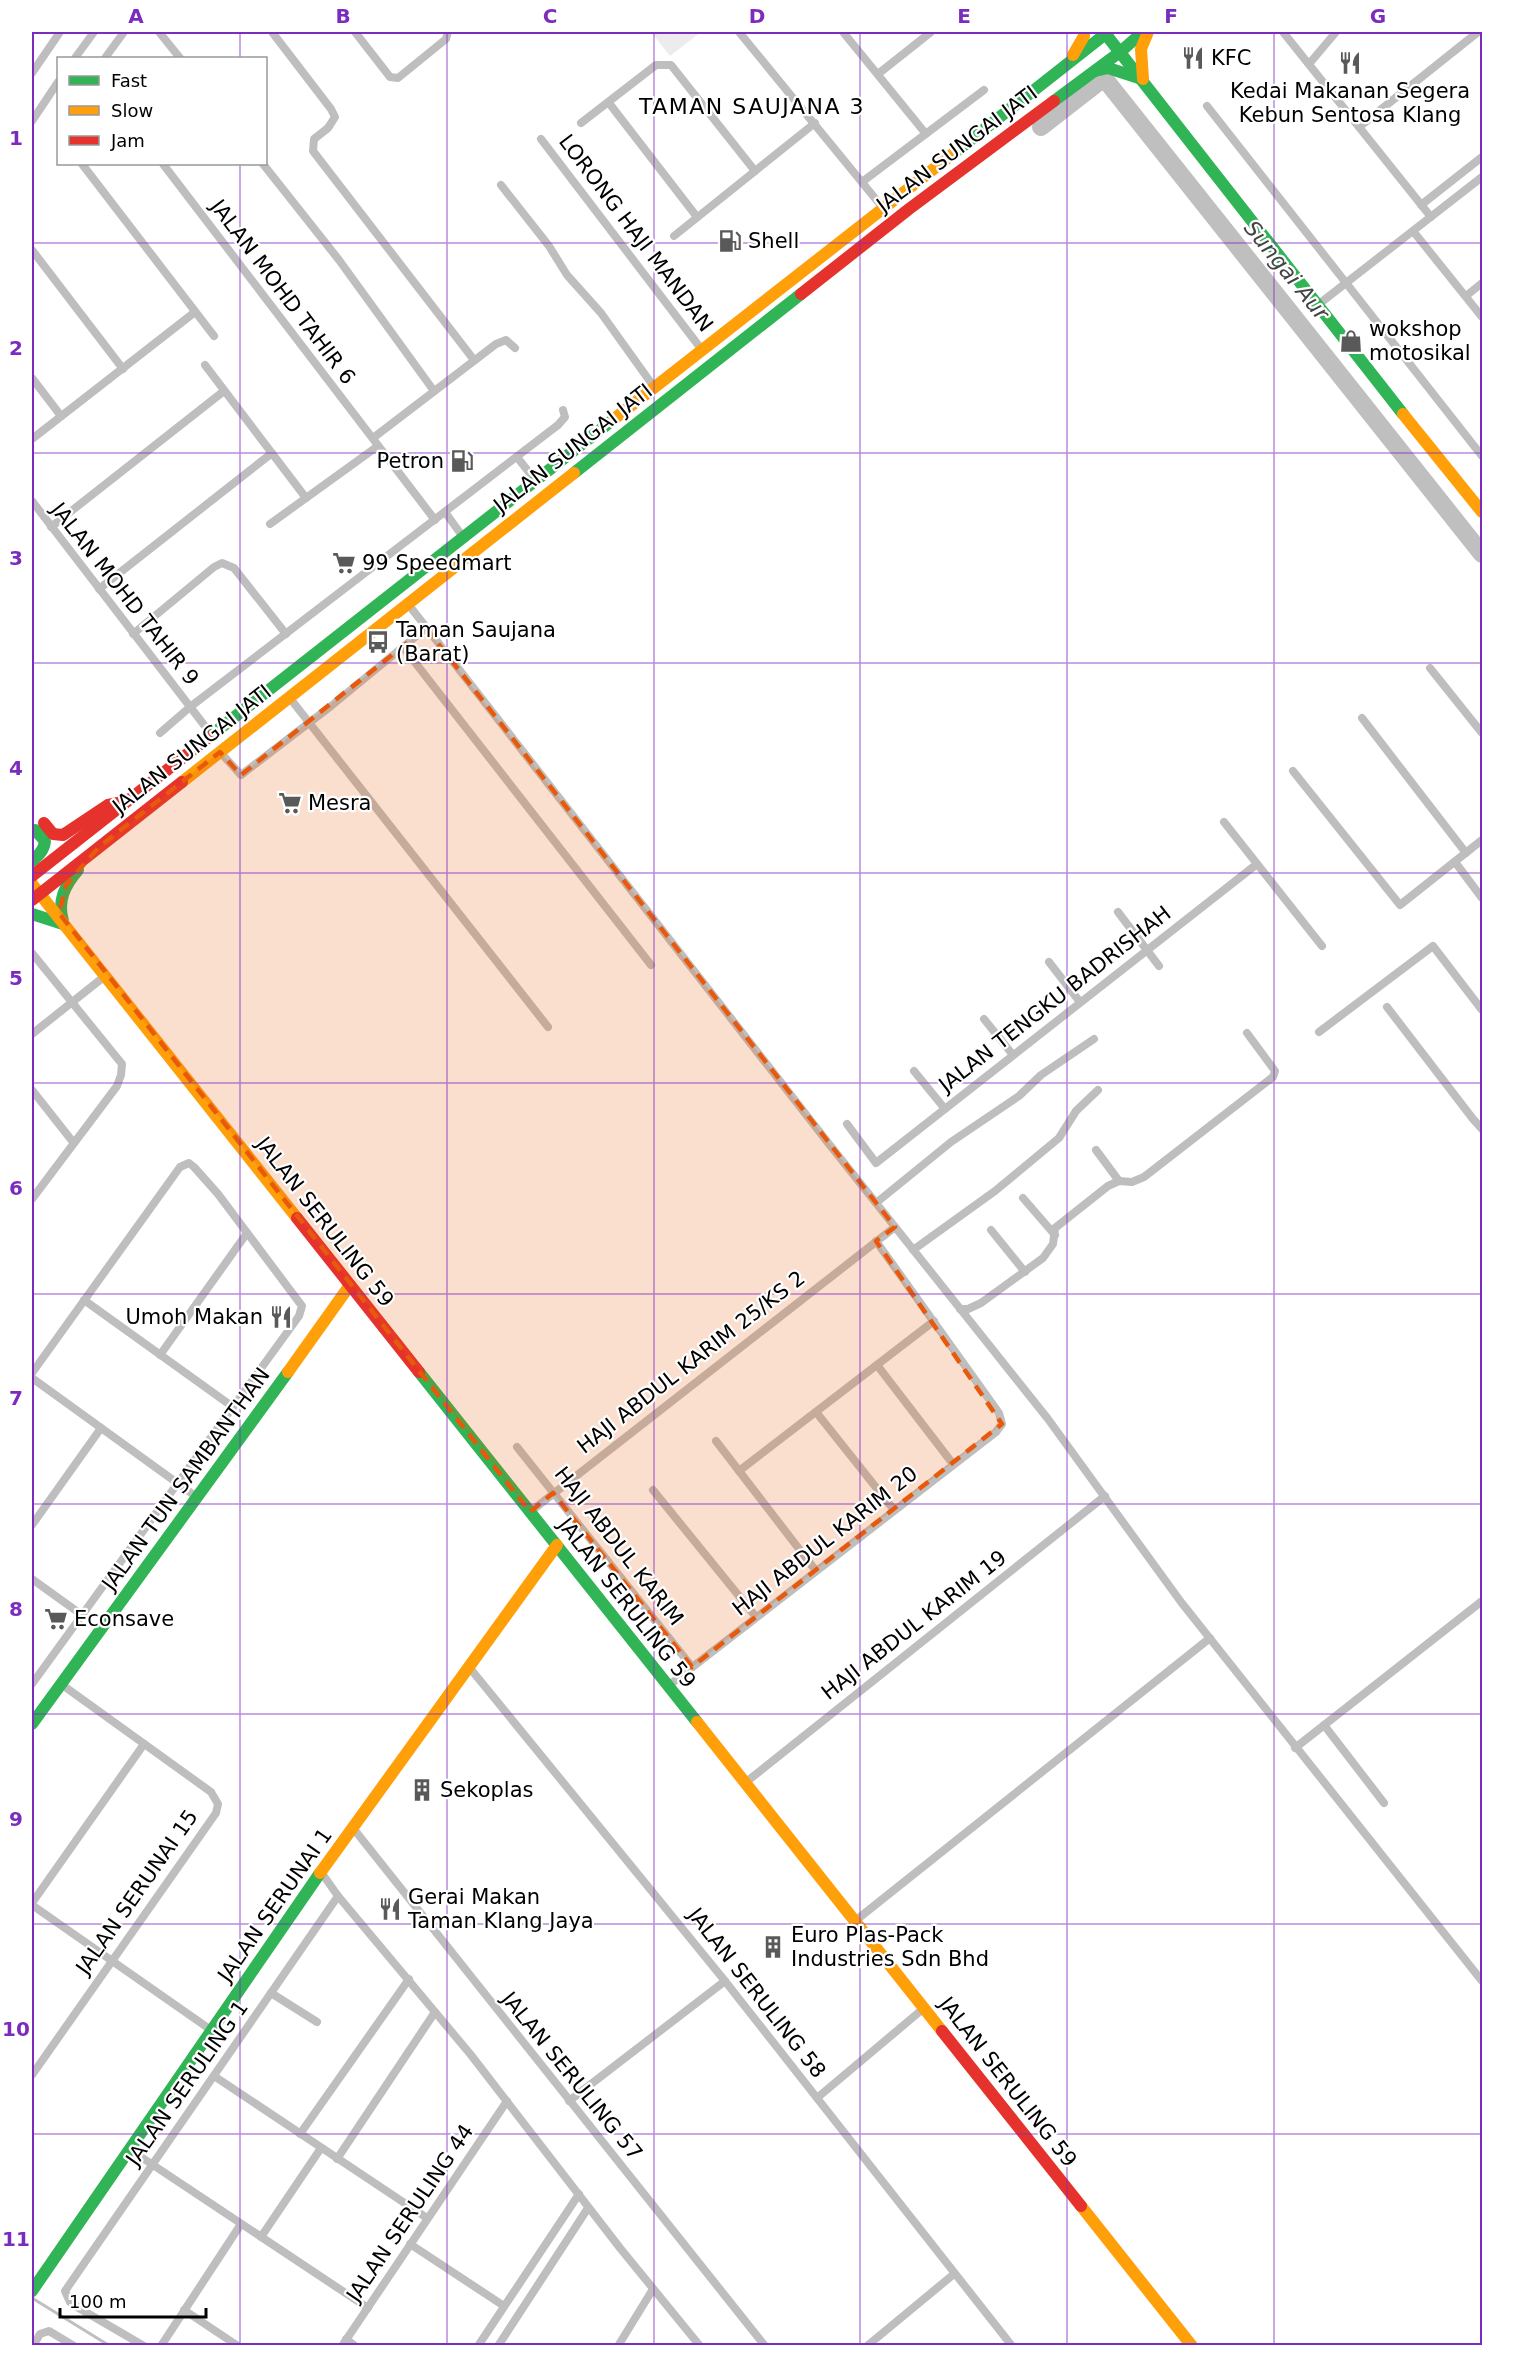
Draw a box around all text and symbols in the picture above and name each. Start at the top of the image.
text: A [128,4,144,28]
text: B [335,4,351,28]
text: C [543,4,557,28]
text: D [749,4,765,28]
text: E [957,4,971,28]
text: F [1164,4,1178,28]
text: G [1370,4,1386,28]
restaurant icon: KFC [1180,45,1206,71]
place label: KFC [1211,46,1252,70]
restaurant icon: Kedai Makanan Segera Kebun Sentosa Klang [1337,50,1363,76]
legend [57,57,267,165]
text: Fast [111,70,147,91]
place label: Kedai Makanan Segera Kebun Sentosa Klang [1230,79,1470,127]
street label: JALAN SUNGAI JATI [870,81,1042,218]
district label: TAMAN SAUJANA 3 [638,94,865,119]
text: Slow [111,100,153,121]
text: 1 [9,126,23,150]
text: Jam [110,130,145,151]
street label: LORONG HAJI MANDAN [554,130,718,336]
street label: JALAN MOHD TAHIR 6 [205,193,360,389]
water label: Sungai Aur [1239,216,1335,326]
fuel station icon: Shell [717,228,743,254]
place label: Shell [748,229,799,253]
place label: wokshop motosikal [1369,317,1471,365]
shop icon: wokshop motosikal [1338,328,1364,354]
text: 2 [9,336,23,360]
street label: JALAN SUNGAI JATI [487,379,657,519]
fuel station icon: Petron [449,448,475,474]
place label: Petron [377,449,444,473]
street label: JALAN MOHD TAHIR 9 [45,497,204,690]
text: 3 [9,546,23,570]
supermarket icon: 99 Speedmart [331,550,357,576]
place label: 99 Speedmart [362,551,511,575]
place label: Taman Saujana (Barat) [395,618,556,666]
bus stop icon: Taman Saujana (Barat) [365,629,391,655]
street label: JALAN SUNGAI JATI [106,680,276,820]
text: 4 [9,756,23,780]
supermarket icon: Mesra [277,790,303,816]
place label: Mesra [308,791,371,815]
street label: JALAN TENGKU BADRISHAH [933,901,1176,1098]
text: 5 [9,966,23,990]
street label: JALAN SERULING 59 [250,1131,399,1312]
text: 6 [9,1176,23,1200]
street label: HAJI ABDUL KARIM 25/KS 2 [572,1266,810,1458]
restaurant icon: Umoh Makan [268,1304,294,1330]
place label: Umoh Makan [125,1305,263,1329]
street label: JALAN TUN SAMBANTHAN [96,1363,275,1597]
text: 7 [9,1386,23,1410]
street label: HAJI ABDUL KARIM 20 [728,1461,922,1621]
street label: HAJI ABDUL KARIM [550,1462,688,1630]
street label: JALAN SERULING 59 [552,1512,701,1693]
street label: HAJI ABDUL KARIM 19 [817,1545,1011,1705]
text: 8 [9,1597,23,1621]
supermarket icon: Econsave [43,1606,69,1632]
place label: Econsave [74,1607,174,1631]
building icon: Sekoplas [409,1777,435,1803]
place label: Sekoplas [440,1778,534,1802]
street label: JALAN SERUNAI 15 [70,1805,203,1981]
text: 9 [9,1807,23,1831]
street label: JALAN SERUNAI 1 [212,1824,337,1988]
place label: Gerai Makan Taman Klang Jaya [407,1885,594,1933]
restaurant icon: Gerai Makan Taman Klang Jaya [377,1896,403,1922]
street label: JALAN SERULING 58 [682,1902,831,2083]
place label: Euro Plas-Pack Industries Sdn Bhd [791,1923,989,1971]
building icon: Euro Plas-Pack Industries Sdn Bhd [760,1934,786,1960]
street label: JALAN SERULING 57 [496,1986,647,2165]
street label: JALAN SERULING 59 [933,1991,1082,2172]
street label: JALAN SERULING 1 [120,1996,253,2172]
text: 10 [2,2017,30,2041]
street label: JALAN SERULING 44 [341,2120,478,2308]
text: 11 [2,2227,30,2251]
scale bar [60,2281,206,2319]
text: 100 m [69,2291,127,2312]

